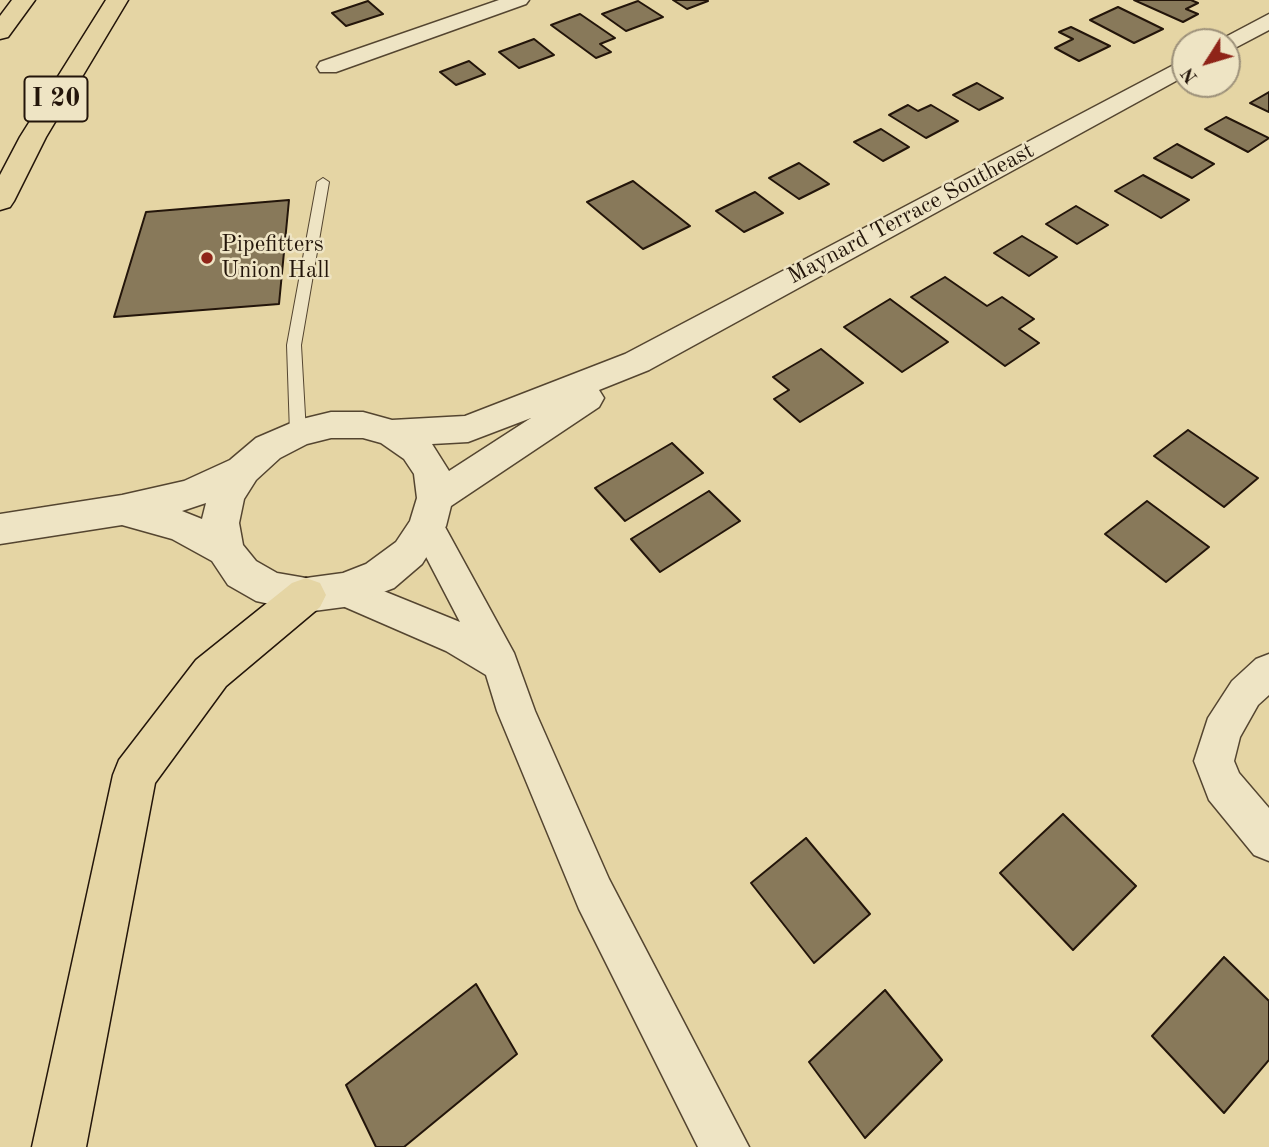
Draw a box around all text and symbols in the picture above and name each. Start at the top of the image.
north arrow [1171,28,1241,98]
text: N [1178,63,1202,86]
road number: I 20 [24,76,88,122]
street label: Maynard Terrace Southeast [783,137,1039,291]
place label: Pipefitters Union Hall [221,231,330,285]
marker: Pipefitters Union Hall [199,250,215,266]

